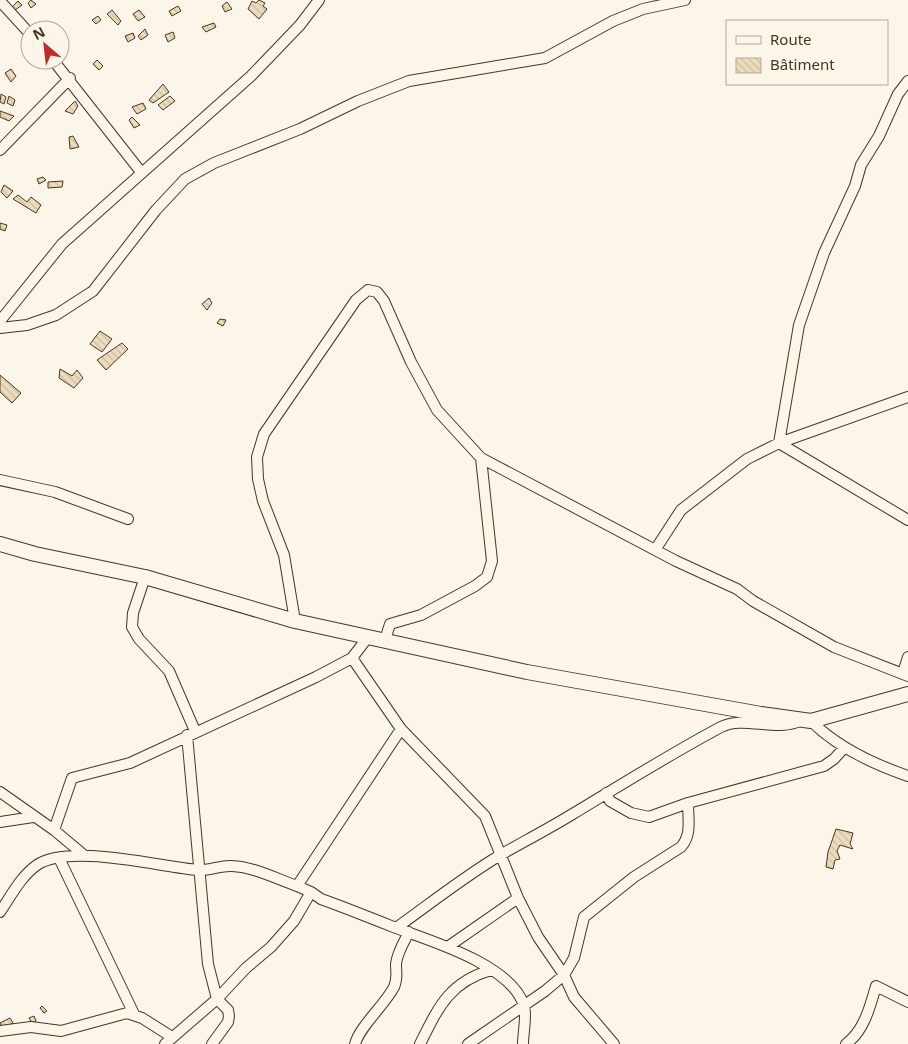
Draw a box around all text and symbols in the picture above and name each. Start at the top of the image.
north arrow [20,20,70,70]
legend [726,20,888,85]
text: N [29,22,48,44]
text: Route [770,29,812,49]
text: Bâtiment [770,54,835,74]

